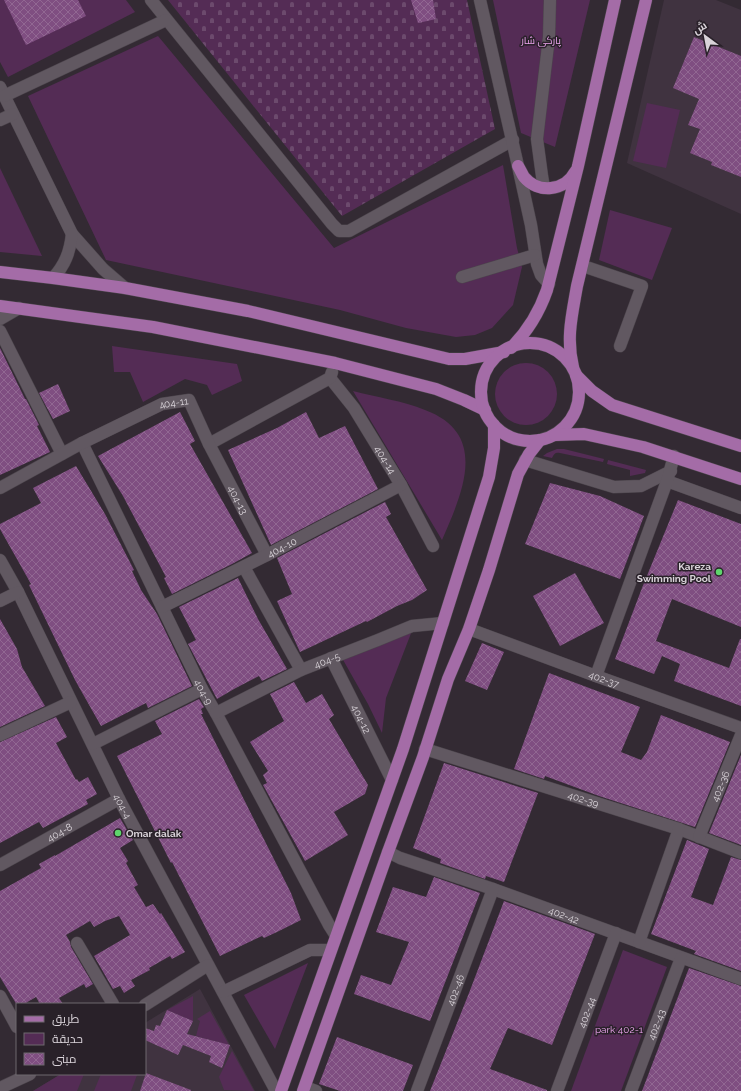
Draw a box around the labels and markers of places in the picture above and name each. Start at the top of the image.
place label: Kareza Swimming Pool [637,561,712,584]
marker: Kareza Swimming Pool [714,567,724,577]
marker: Omar dalak [113,828,123,838]
place label: Omar dalak [126,828,182,839]

